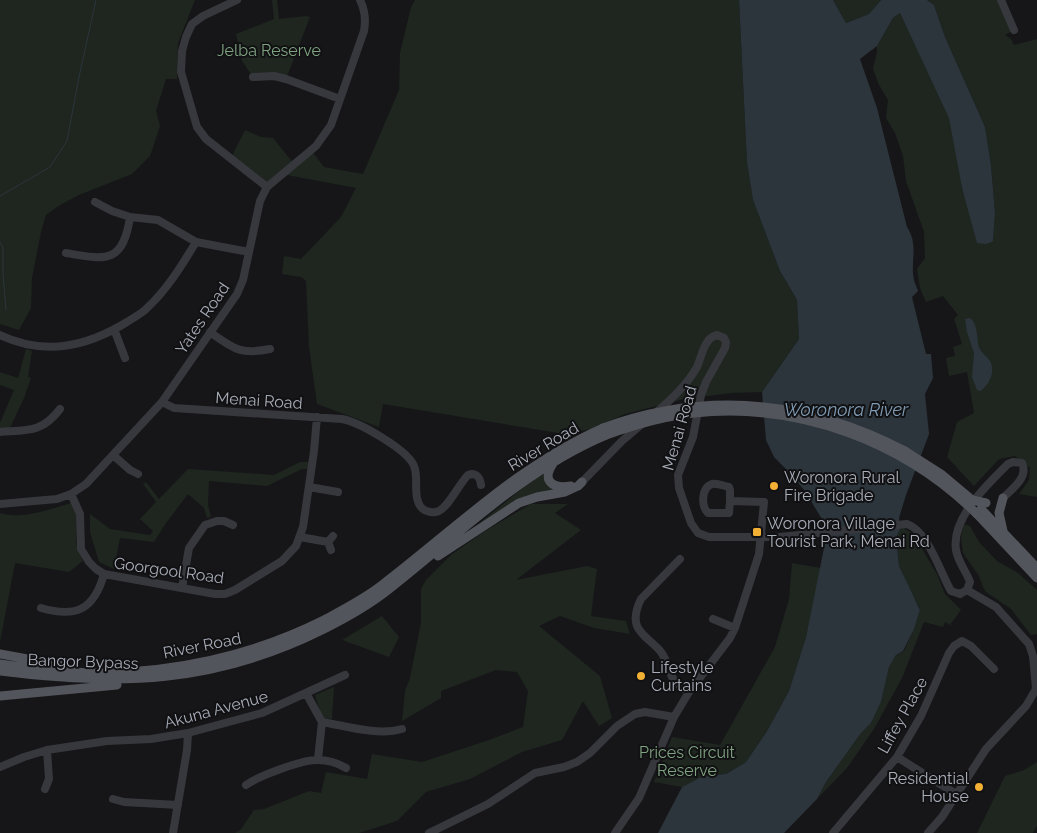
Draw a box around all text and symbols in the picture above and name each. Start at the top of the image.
park label: Jelba Reserve [217,41,321,60]
street label: Yates Road [171,279,233,358]
street label: Menai Road [658,384,701,473]
street label: Menai Road [215,388,303,413]
water label: Woronora River [784,399,909,420]
street label: River Road [504,418,582,475]
place label: Woronora Rural Fire Brigade [784,468,900,505]
marker: Woronora Rural Fire Brigade [768,480,780,492]
place label: Woronora Village Tourist Park, Menai Rd [767,514,930,551]
marker: Woronora Village Tourist Park, Menai Rd [751,526,763,538]
street label: Goorgool Road [113,553,225,588]
street label: River Road [161,629,243,662]
street label: Bangor Bypass [27,650,139,673]
place label: Lifestyle Curtains [651,658,714,695]
marker: Lifestyle Curtains [635,670,647,682]
street label: Liffey Place [874,674,931,757]
street label: Akuna Avenue [162,687,270,732]
park label: Prices Circuit Reserve [639,743,736,780]
place label: Residential House [888,769,970,806]
marker: Residential House [973,781,985,793]

